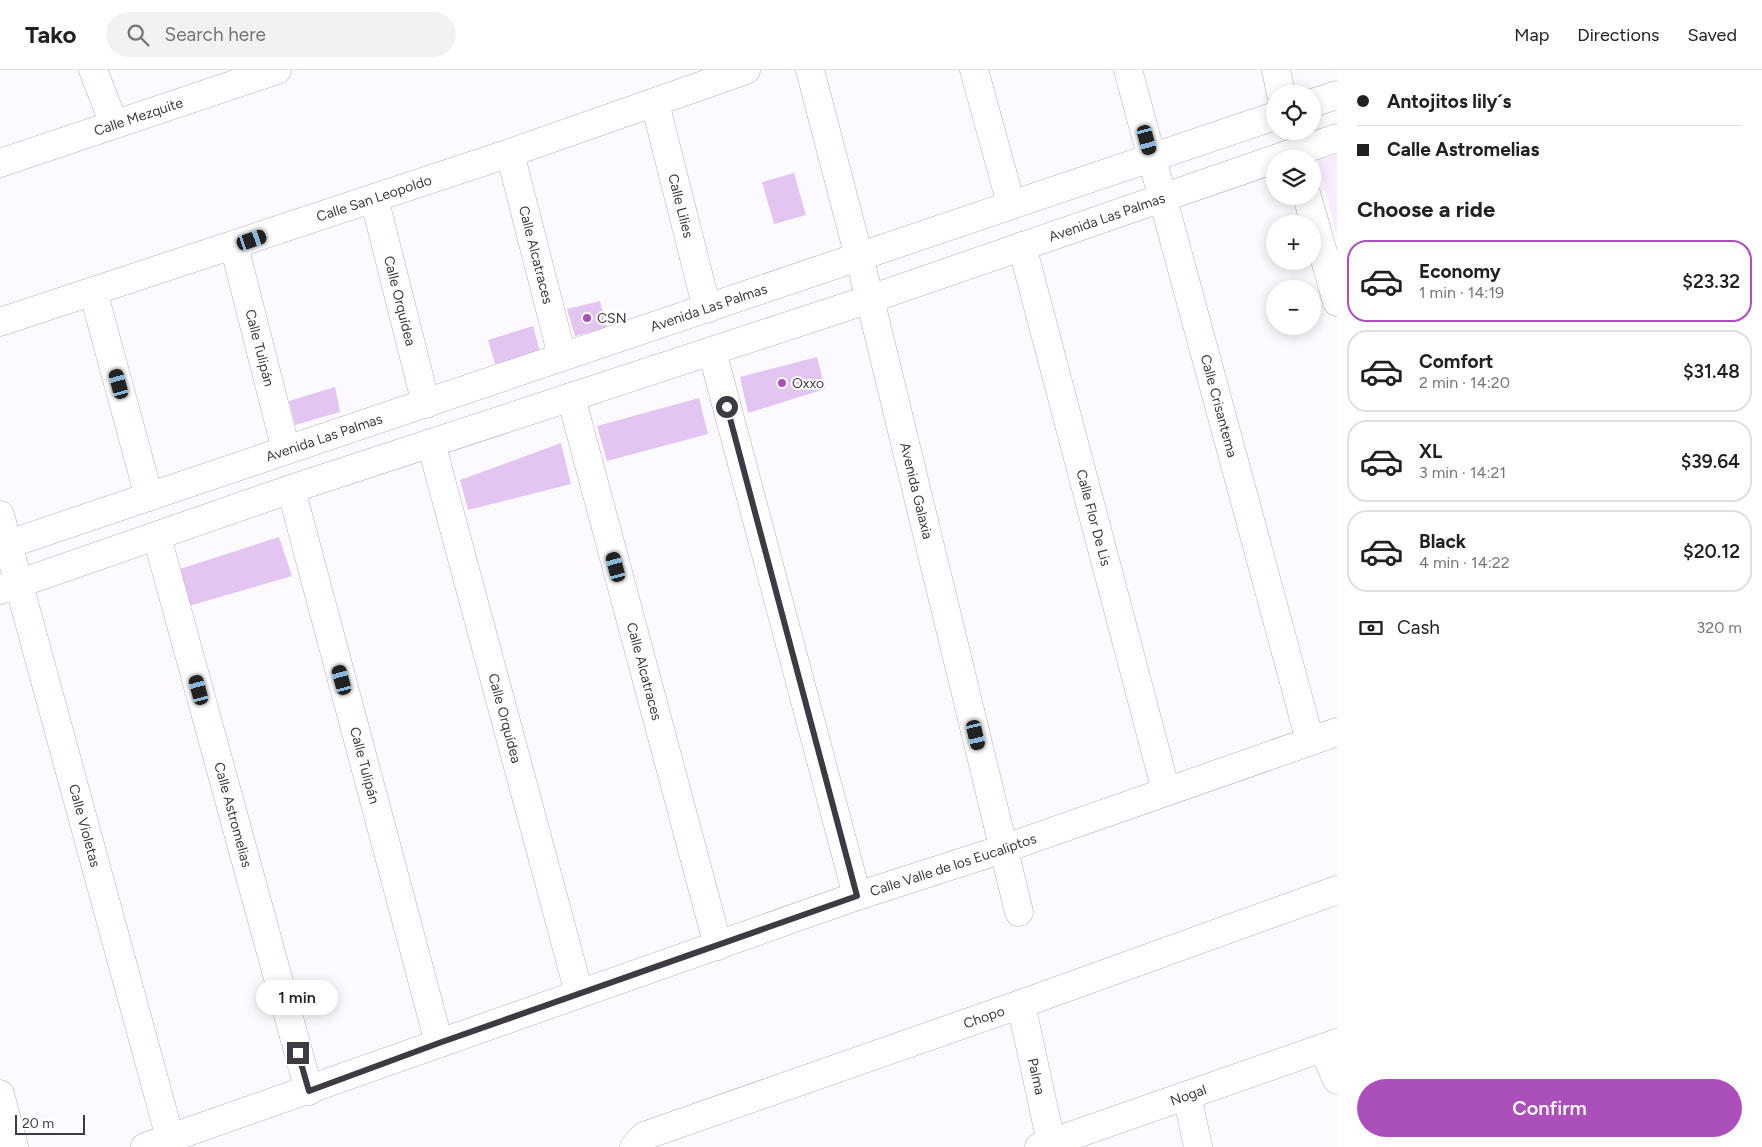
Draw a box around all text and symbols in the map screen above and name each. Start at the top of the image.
search box [106,12,456,57]
text: Tako [25,20,76,49]
icon: search [124,21,152,49]
text: Search here [164,23,266,46]
text: Map [1514,24,1549,46]
text: Directions [1577,24,1659,46]
text: Saved [1687,24,1737,46]
map controls [1266,85,1321,335]
button: locate [1266,85,1321,140]
text: Antojitos lily´s [1387,90,1511,113]
street label: Calle Mezquite [92,94,186,140]
car [1135,124,1158,156]
text: Calle Astromelias [1387,138,1539,161]
button: layers [1266,150,1321,205]
street label: Calle San Leopoldo [314,172,434,226]
street label: Calle Lilies [664,172,697,240]
street label: Avenida Las Palmas [1046,190,1168,246]
text: Choose a ride [1357,196,1495,223]
street label: Calle Alcatraces [515,204,556,306]
button: + [1266,215,1321,270]
car [235,228,268,252]
street label: Calle Orquídea [380,254,419,348]
icon: car [1359,259,1404,304]
text: Economy [1419,260,1501,283]
text: $23.32 [1682,270,1740,293]
street label: Avenida Las Palmas [648,280,769,336]
button: − [1266,280,1321,335]
text: 1 min · 14:19 [1419,283,1504,302]
street label: Calle Tulipán [241,307,277,388]
place label: CSN [597,310,627,327]
marker: CSN [581,312,593,324]
icon: car [1359,349,1404,394]
text: Comfort [1419,350,1494,373]
street label: Calle Crisantema [1197,353,1241,459]
text: $31.48 [1683,360,1740,383]
car [107,368,130,400]
text: 2 min · 14:20 [1419,373,1510,392]
place label: Oxxo [792,375,824,392]
marker: Oxxo [776,377,788,389]
route start [716,396,738,418]
street label: Avenida Las Palmas [264,410,385,466]
icon: car [1359,439,1404,484]
text: XL [1419,440,1442,463]
street label: Avenida Galaxia [896,441,936,541]
text: $39.64 [1681,450,1740,473]
text: 3 min · 14:21 [1419,463,1506,482]
street label: Calle Flor De Lis [1072,468,1114,568]
icon: car [1359,529,1404,574]
text: Black [1419,530,1466,553]
text: $20.12 [1683,540,1740,563]
car [604,551,627,583]
text: 4 min · 14:22 [1419,553,1510,572]
icon: cash [1357,614,1385,642]
text: Cash [1397,616,1440,639]
text: 320 m [1697,618,1742,637]
street label: Calle Alcatraces [623,621,665,722]
car [330,664,353,696]
street label: Calle Orquídea [484,672,525,765]
car [187,674,210,706]
car [965,719,986,751]
street label: Calle Tulipán [346,725,383,806]
street label: Calle Astromelias [210,760,255,869]
street label: Calle Violetas [65,782,104,869]
street label: Calle Valle de los Eucaliptos [868,830,1039,900]
callout: 1 min [257,980,339,1016]
text: 1 min [278,988,316,1007]
street label: Chopo [961,1002,1007,1032]
route end [287,1042,309,1064]
street label: Palma [1024,1056,1048,1096]
button: Confirm [1357,1079,1742,1137]
street label: Nogal [1168,1081,1209,1110]
scale bar [15,1112,85,1135]
text: 20 m [22,1115,54,1132]

